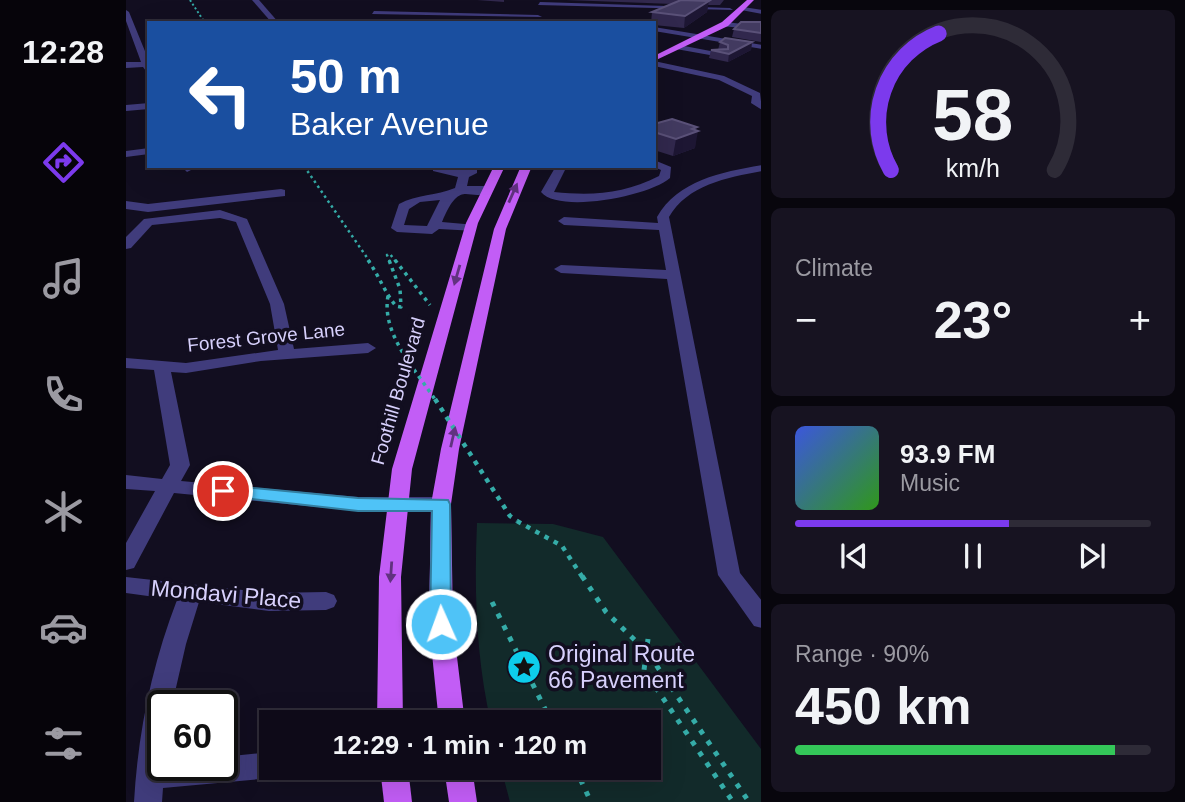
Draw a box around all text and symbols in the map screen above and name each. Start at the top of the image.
text: 12:28 [22,34,104,70]
icon: left [175,49,266,140]
text: 50 m [290,49,402,103]
text: 58 [933,74,1013,155]
text: Baker Avenue [290,106,489,142]
icon: directions [39,138,88,187]
text: km/h [946,154,1000,182]
one-way arrow [508,182,519,203]
icon: music [39,254,88,303]
text: Climate [795,255,873,281]
one-way arrow [452,265,462,286]
text: 23° [934,291,1012,349]
text: − [795,299,817,341]
text: + [1129,299,1151,341]
street label: Foothill Boulevard [367,315,429,467]
street label: Forest Grove Lane [186,318,346,356]
icon: phone [39,370,88,419]
one-way arrow [447,426,458,448]
text: 93.9 FM [900,439,995,469]
pin [193,461,253,521]
text: Music [900,470,960,496]
icon: arrive [204,472,242,510]
icon: climate [39,487,88,536]
icon: previous [835,537,873,575]
icon: pause [954,537,992,575]
icon: next [1073,537,1111,575]
one-way arrow [385,561,396,583]
street label: Mondavi Place [150,574,302,614]
position arrow [404,587,478,661]
icon: car [39,603,88,652]
place label: Original Route 66 Pavement [548,641,695,693]
text: Range · 90% [795,641,929,667]
place icon: Original Route 66 Pavement [505,648,543,686]
text: 450 km [795,677,971,735]
speed limit sign: 60 [147,690,238,781]
icon: filters [39,719,88,768]
text: 12:29 · 1 min · 120 m [333,730,587,760]

